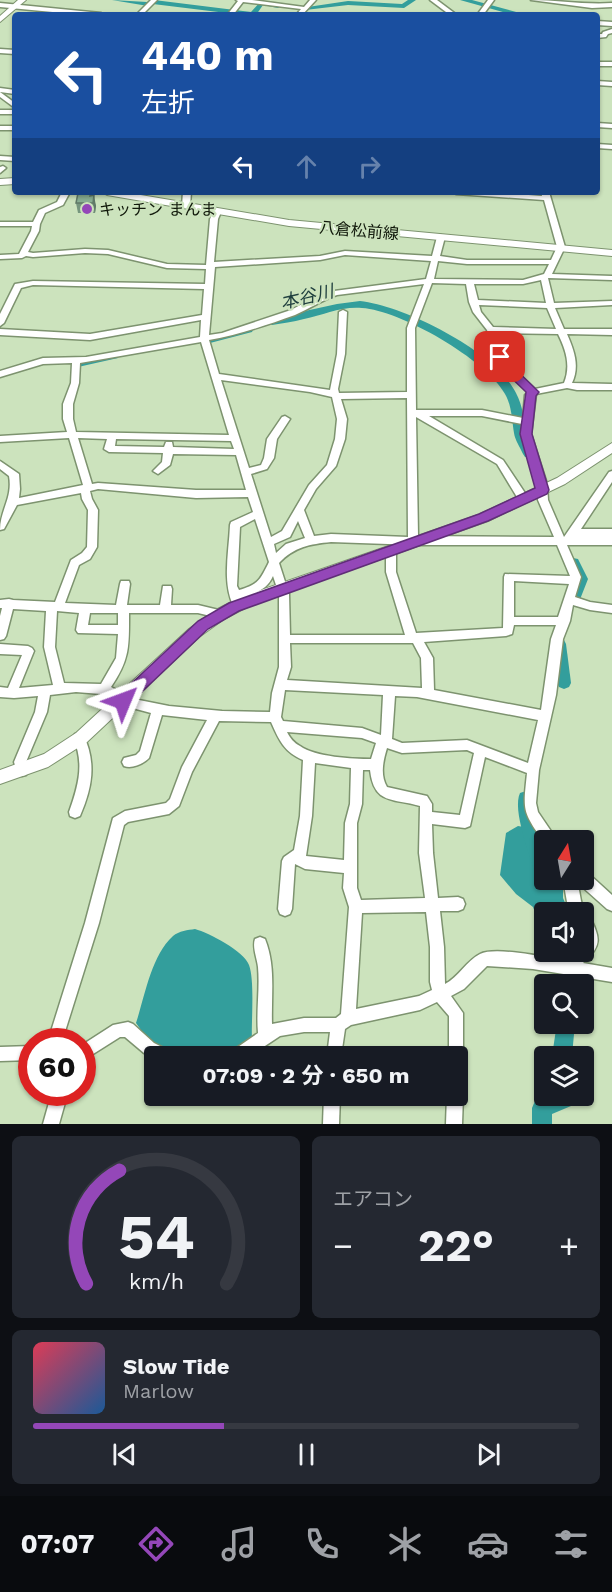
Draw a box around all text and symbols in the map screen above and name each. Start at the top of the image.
text: 440 m [141,31,274,80]
icon: left [42,36,120,114]
text: 左折 [141,87,195,119]
icon: left [227,150,260,183]
icon: ahead [290,150,323,183]
icon: right [353,150,386,183]
place label: キッチン まんま [99,200,216,219]
marker: キッチン まんま [80,202,94,216]
street label: 八倉松前線 [318,218,400,243]
water label: 本谷川 [278,280,338,313]
pin [474,331,525,382]
icon: arrive [483,340,516,373]
position arrow [91,669,155,733]
north arrow [534,830,594,890]
map controls [534,830,594,1106]
button: sound [534,902,594,962]
button: search [534,974,594,1034]
speed limit sign: 60 [18,1028,96,1106]
button: layers [534,1046,594,1106]
text: 07:09 · 2 分 · 650 m [202,1063,410,1088]
text: エアコン [333,1187,413,1211]
text: 54 [118,1200,194,1273]
text: 22° [418,1219,494,1272]
text: − [333,1226,353,1265]
text: + [559,1226,579,1265]
text: km/h [128,1269,184,1294]
text: Slow Tide [123,1354,230,1379]
text: Marlow [123,1379,194,1403]
icon: previous [108,1438,141,1471]
icon: pause [290,1438,323,1471]
icon: next [472,1438,505,1471]
icon: directions [135,1523,177,1565]
icon: music [218,1523,260,1565]
icon: phone [301,1523,343,1565]
icon: climate [384,1523,426,1565]
icon: car [467,1523,509,1565]
icon: filters [550,1523,592,1565]
text: 07:07 [20,1528,94,1560]

